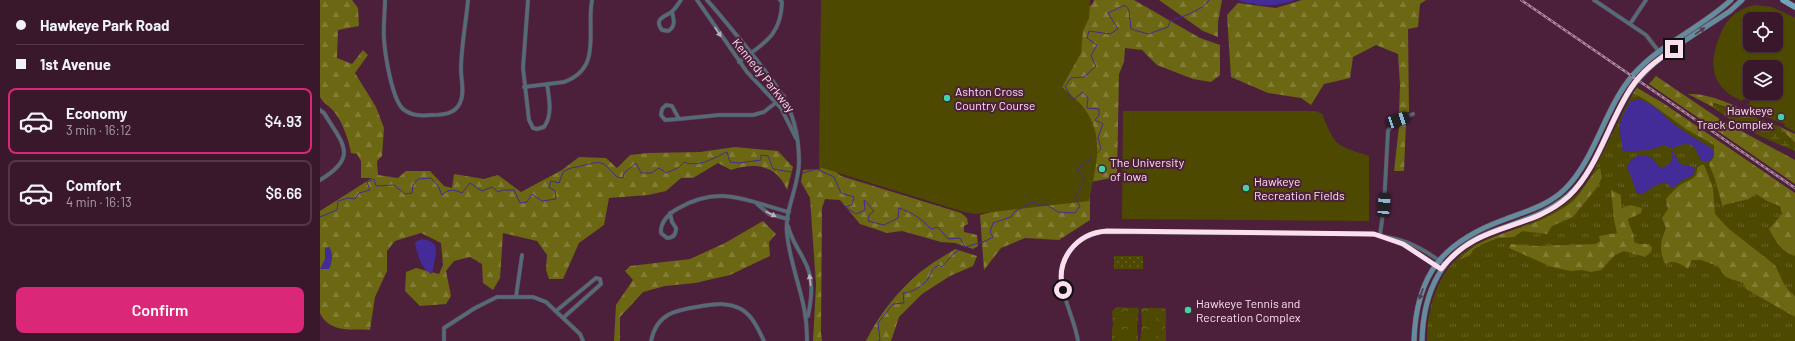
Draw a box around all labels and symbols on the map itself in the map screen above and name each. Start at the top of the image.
one-way arrow [714,27,722,37]
one-way arrow [1695,27,1705,35]
street label: Kennedy Parkway [730,35,798,115]
route end [1665,40,1683,58]
place label: Ashton Cross Country Course [955,84,1035,112]
marker: Ashton Cross Country Course [942,93,952,103]
place label: Hawkeye Track Complex [1697,103,1773,131]
car [1385,110,1411,130]
marker: Hawkeye Track Complex [1776,112,1786,122]
place label: The University of Iowa [1110,155,1185,183]
marker: The University of Iowa [1097,164,1107,174]
place label: Hawkeye Recreation Fields [1254,174,1345,202]
marker: Hawkeye Recreation Fields [1241,183,1251,193]
car [1377,193,1391,217]
one-way arrow [765,211,777,217]
one-way arrow [807,274,813,286]
route start [1054,281,1072,299]
one-way arrow [1418,289,1424,301]
place label: Hawkeye Tennis and Recreation Complex [1196,296,1301,324]
marker: Hawkeye Tennis and Recreation Complex [1183,305,1193,315]

